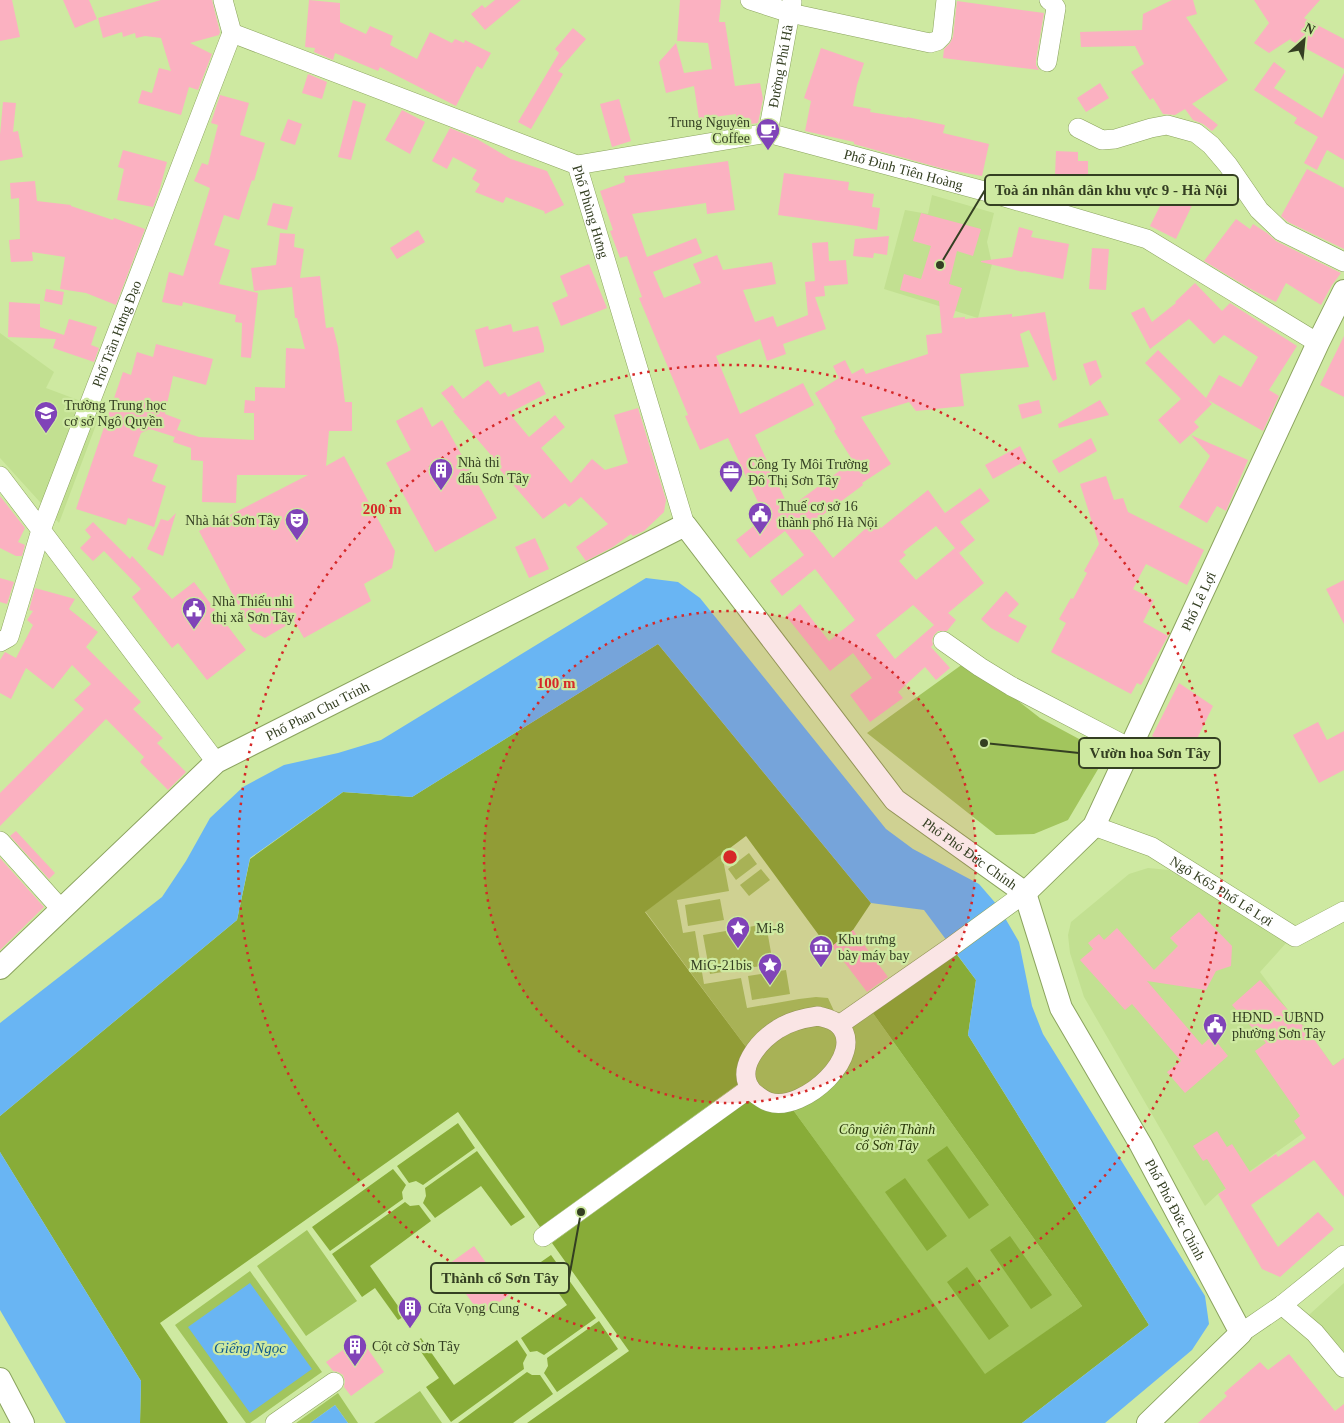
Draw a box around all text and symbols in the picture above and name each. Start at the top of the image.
north arrow [1279,15,1329,65]
text: N [1302,20,1318,38]
street label: Đường Phú Hà [766,23,796,109]
place label: Trung Nguyên Coffee [668,115,750,146]
cafe icon: Trung Nguyên Coffee [755,117,781,151]
street label: Phố Đinh Tiên Hoàng [842,147,965,193]
street label: Phố Phùng Hưng [569,163,612,260]
callout: Toà án nhân dân khu vực 9 - Hà Nội [985,175,1238,205]
text: Toà án nhân dân khu vực 9 - Hà Nội [995,182,1227,198]
street label: Phố Trần Hưng Đạo [90,278,144,389]
place label: Trường Trung học cơ sở Ngô Quyền [64,398,166,429]
school or university icon: Trường Trung học cơ sở Ngô Quyền [33,400,59,434]
place label: Nhà thi đấu Sơn Tây [458,455,529,486]
building icon: Nhà thi đấu Sơn Tây [428,457,454,491]
place label: Công Ty Môi Trường Đô Thị Sơn Tây [748,457,868,488]
office icon: Công Ty Môi Trường Đô Thị Sơn Tây [718,459,744,493]
place label: Thuế cơ sở 16 thành phố Hà Nội [778,499,878,530]
text: 200 m [363,501,402,517]
public building icon: Thuế cơ sở 16 thành phố Hà Nội [747,501,773,535]
theatre icon: Nhà hát Sơn Tây [284,507,310,541]
place label: Nhà hát Sơn Tây [185,513,280,528]
street label: Phố Lê Lợi [1179,569,1219,633]
place label: Nhà Thiếu nhi thị xã Sơn Tây [212,594,294,625]
public building icon: Nhà Thiếu nhi thị xã Sơn Tây [181,596,207,630]
text: 100 m [537,675,576,691]
street label: Phố Phan Chu Trinh [263,679,372,744]
callout: Vườn hoa Sơn Tây [1079,738,1220,768]
text: Vườn hoa Sơn Tây [1090,745,1211,761]
street label: Phố Phó Đức Chính [920,815,1020,893]
centre of rings [721,848,739,866]
street label: Ngõ K65 Phố Lê Lợi [1167,853,1276,929]
place icon: Mi-8 [725,915,751,949]
place label: Mi-8 [756,921,784,936]
place label: Khu trưng bày máy bay [838,932,910,963]
museum icon: Khu trưng bày máy bay [808,934,834,968]
place icon: MiG-21bis [757,952,783,986]
place label: MiG-21bis [691,958,752,973]
place label: HĐND - UBND phường Sơn Tây [1232,1010,1326,1041]
public building icon: HĐND - UBND phường Sơn Tây [1202,1012,1228,1046]
park label: Công viên Thành cổ Sơn Tây [839,1122,935,1153]
street label: Phố Phó Đức Chính [1142,1157,1208,1263]
callout: Thành cổ Sơn Tây [431,1263,569,1293]
text: Thành cổ Sơn Tây [441,1270,559,1286]
building icon: Cửa Vọng Cung [397,1295,423,1329]
place label: Cửa Vọng Cung [428,1301,519,1316]
building icon: Cột cờ Sơn Tây [342,1333,368,1367]
place label: Cột cờ Sơn Tây [372,1339,460,1354]
water label: Giếng Ngọc [214,1340,286,1356]

